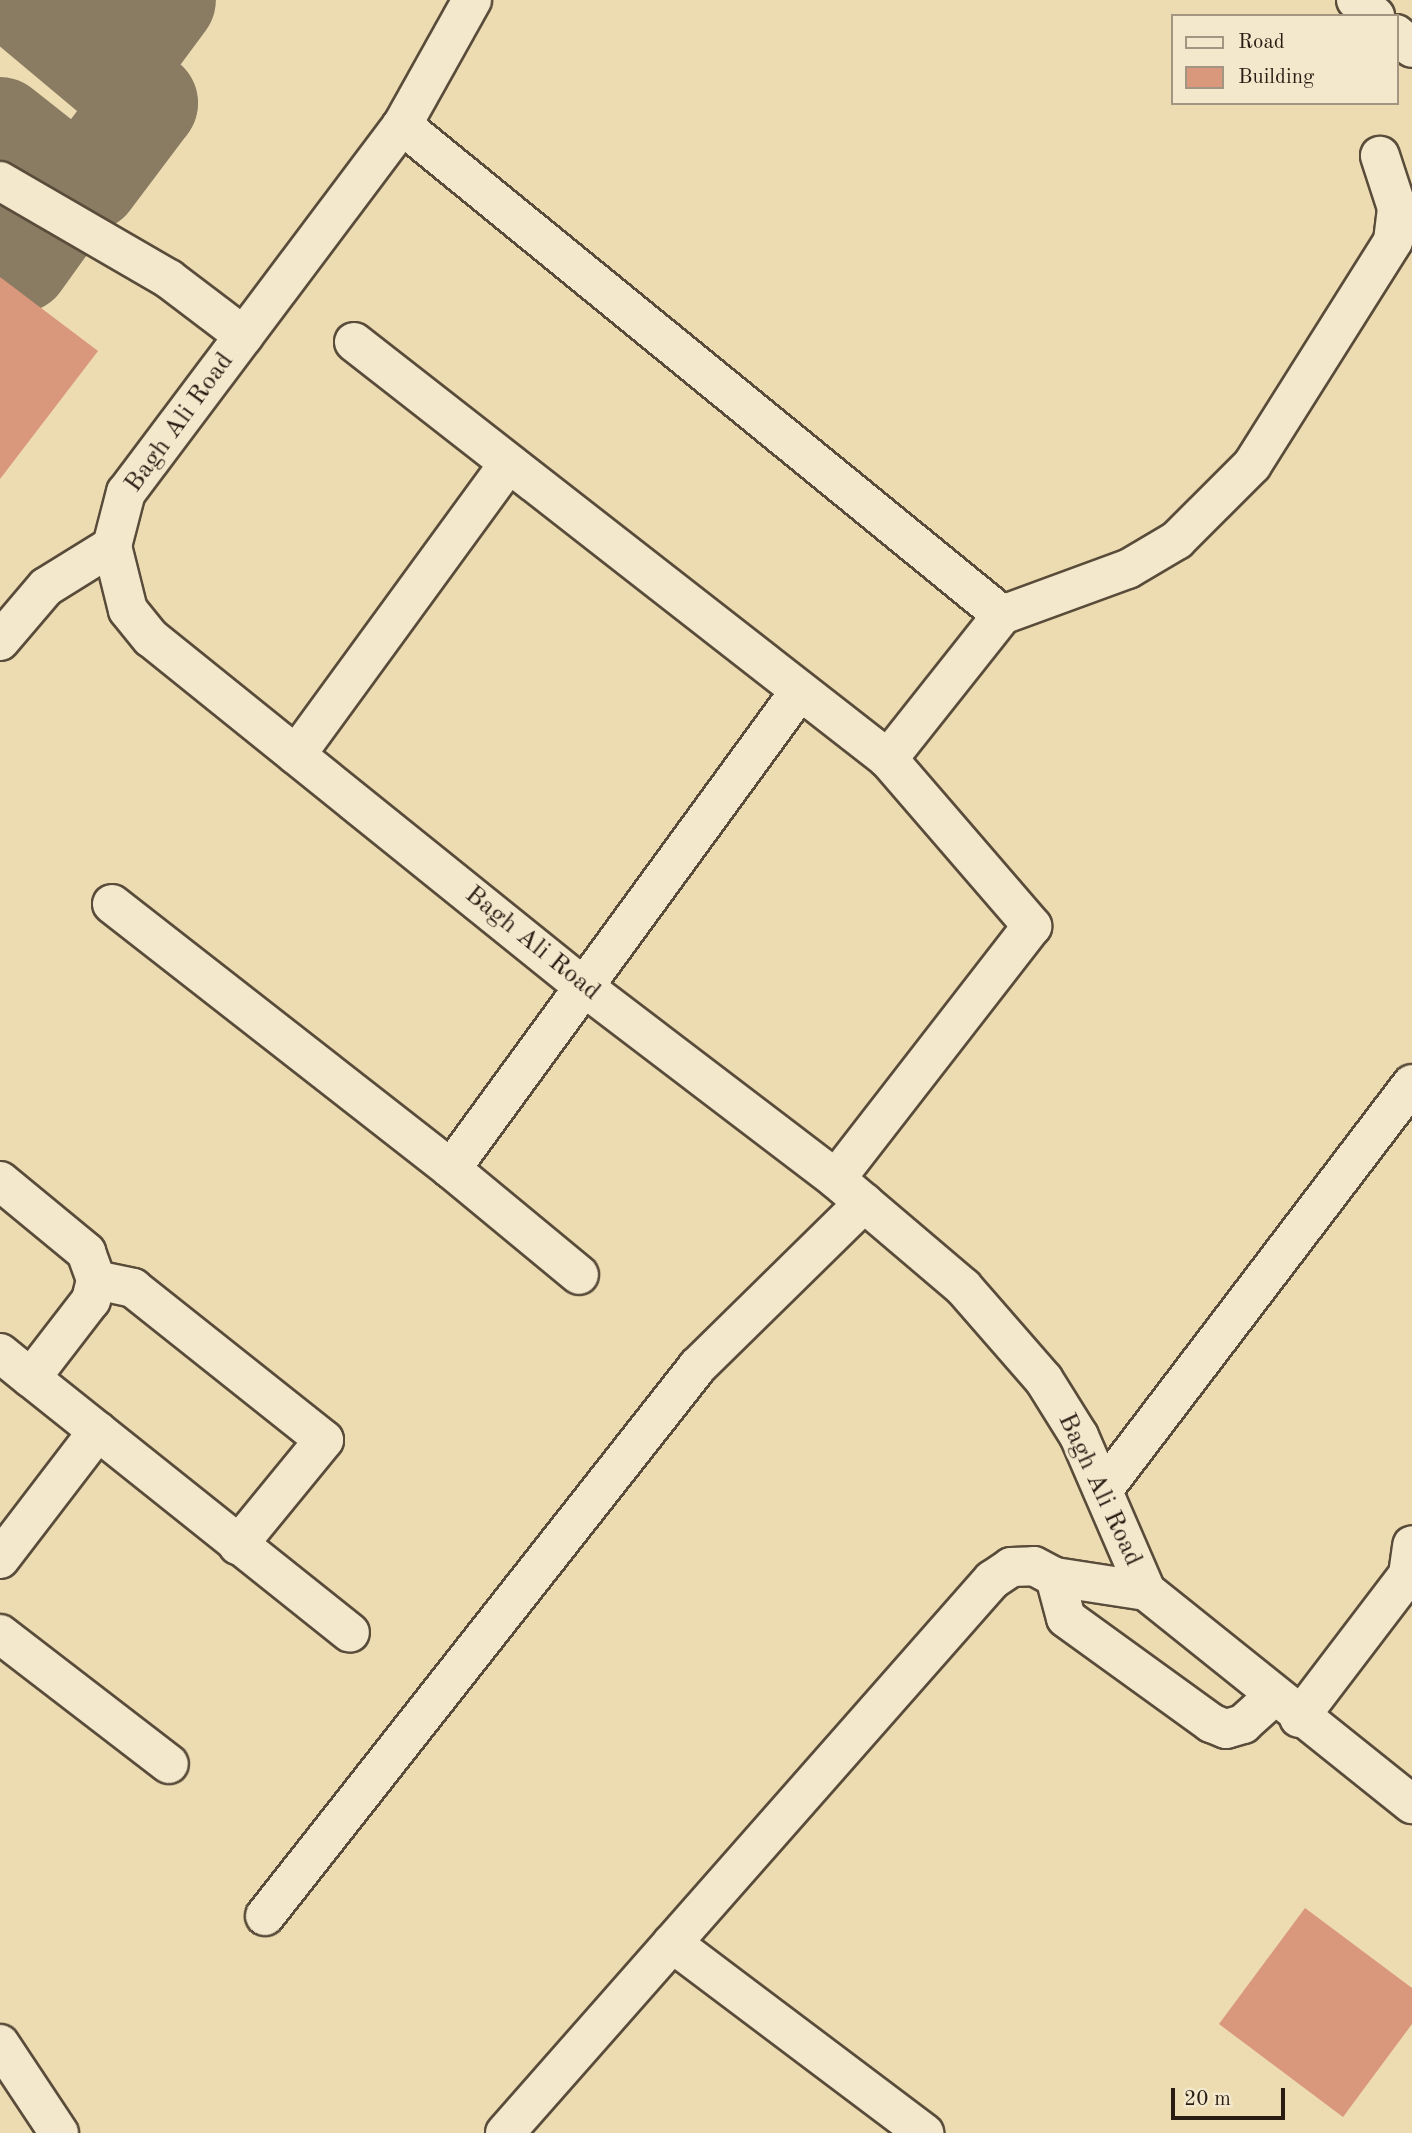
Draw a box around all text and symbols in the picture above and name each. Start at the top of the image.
legend [1170,14,1398,105]
text: Road [1238,32,1285,53]
text: Building [1238,67,1314,88]
street label: Bagh Ali Road [119,347,241,499]
street label: Bagh Ali Road [458,880,606,1008]
street label: Bagh Ali Road [1050,1408,1148,1572]
scale bar [1174,2074,1288,2118]
text: 20 m [1184,2089,1231,2110]

